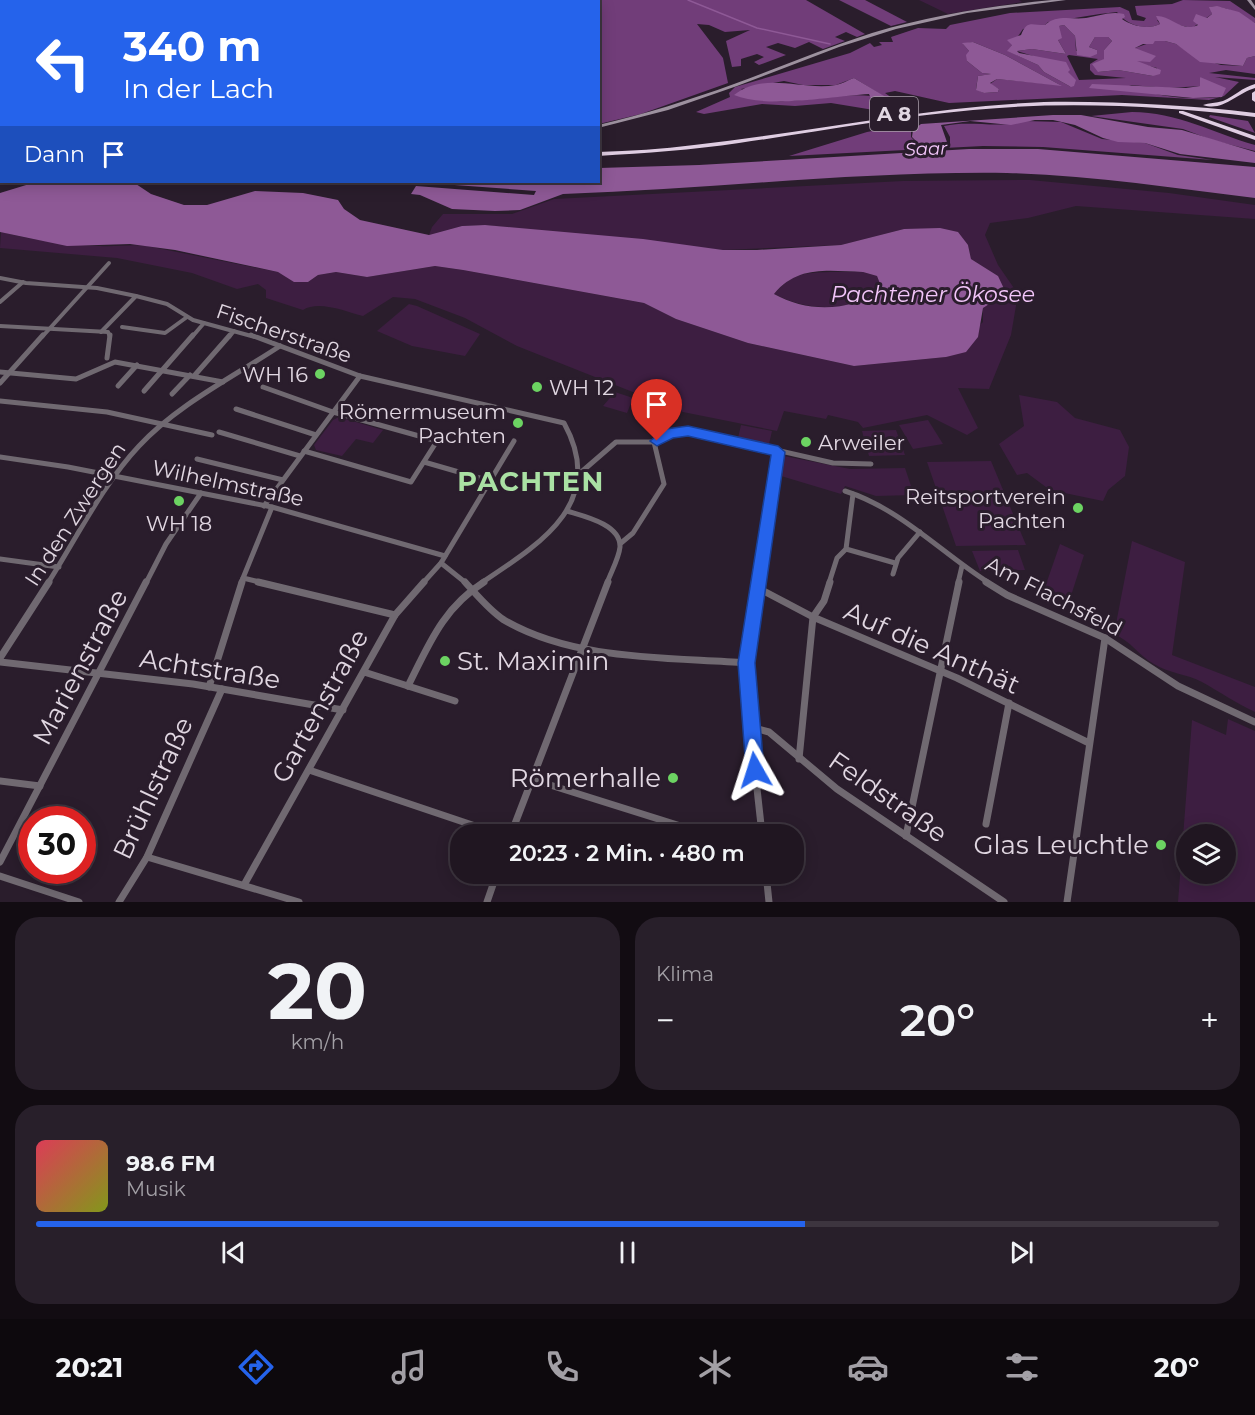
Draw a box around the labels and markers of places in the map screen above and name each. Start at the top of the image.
place label: WH 16 [242,362,308,387]
marker: WH 16 [313,367,327,381]
place label: WH 12 [549,375,614,400]
pin [631,379,682,441]
marker: WH 12 [530,380,544,394]
place label: Römermuseum Pachten [339,399,506,448]
marker: Römermuseum Pachten [511,416,525,430]
place label: Arweiler [818,430,905,455]
marker: Arweiler [799,435,813,449]
place label: Reitsportverein Pachten [905,484,1066,533]
marker: WH 18 [172,494,186,508]
marker: Reitsportverein Pachten [1071,501,1085,515]
place label: WH 18 [146,511,212,536]
place label: St. Maximin [457,645,609,677]
marker: St. Maximin [438,654,452,668]
place label: Römerhalle [510,762,661,794]
marker: Römerhalle [666,771,680,785]
place label: Glas Leuchtle [974,829,1149,861]
marker: Glas Leuchtle [1154,838,1168,852]

